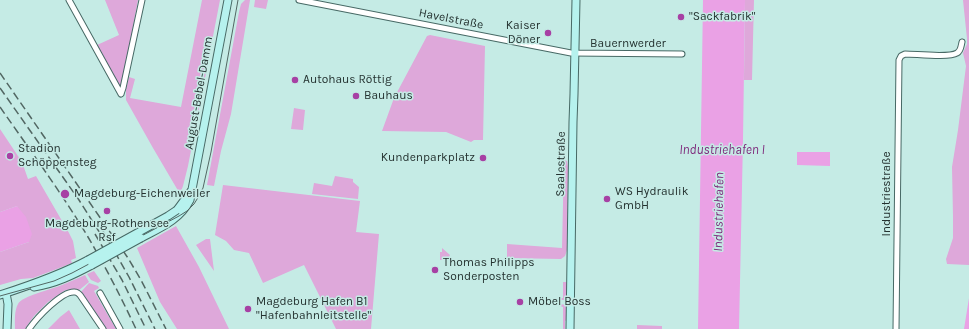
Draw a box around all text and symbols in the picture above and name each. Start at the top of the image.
street label: Havelstraße [417,6,485,32]
place label: "Sackfabrik" [689,10,755,24]
marker: "Sackfabrik" [676,12,686,22]
place label: Kaiser Döner [506,19,540,47]
marker: Kaiser Döner [543,28,553,38]
street label: August-Bebel-Damm [182,35,216,151]
street label: Bauernwerder [590,37,666,51]
place label: Autohaus Röttig [303,73,392,87]
marker: Autohaus Röttig [290,75,300,85]
place label: Bauhaus [364,89,413,103]
marker: Bauhaus [351,91,361,101]
street label: Saalestraße [553,131,569,197]
place label: Stadion Schöppensteg [18,142,96,170]
water label: Industriehafen I [679,142,765,158]
marker: Stadion Schöppensteg [5,151,15,161]
place label: Kundenparkplatz [381,151,475,165]
street label: Industriestraße [880,151,894,237]
marker: Kundenparkplatz [478,153,488,163]
water label: Industriehafen [711,172,727,252]
place label: WS Hydraulik GmbH [615,185,688,213]
place label: Magdeburg-Eichenweiler [74,187,210,201]
marker: Magdeburg-Eichenweiler [59,188,71,200]
marker: WS Hydraulik GmbH [602,194,612,204]
marker: Magdeburg-Rothensee Rsf [102,206,112,216]
place label: Magdeburg-Rothensee Rsf [45,217,169,245]
place label: Thomas Philipps Sonderposten [443,256,535,284]
marker: Thomas Philipps Sonderposten [430,265,440,275]
place label: Magdeburg Hafen B1 "Hafenbahnleitstelle" [256,295,371,323]
place label: Möbel Boss [528,295,591,309]
marker: Möbel Boss [515,297,525,307]
marker: Magdeburg Hafen B1 "Hafenbahnleitstelle" [243,304,253,314]

